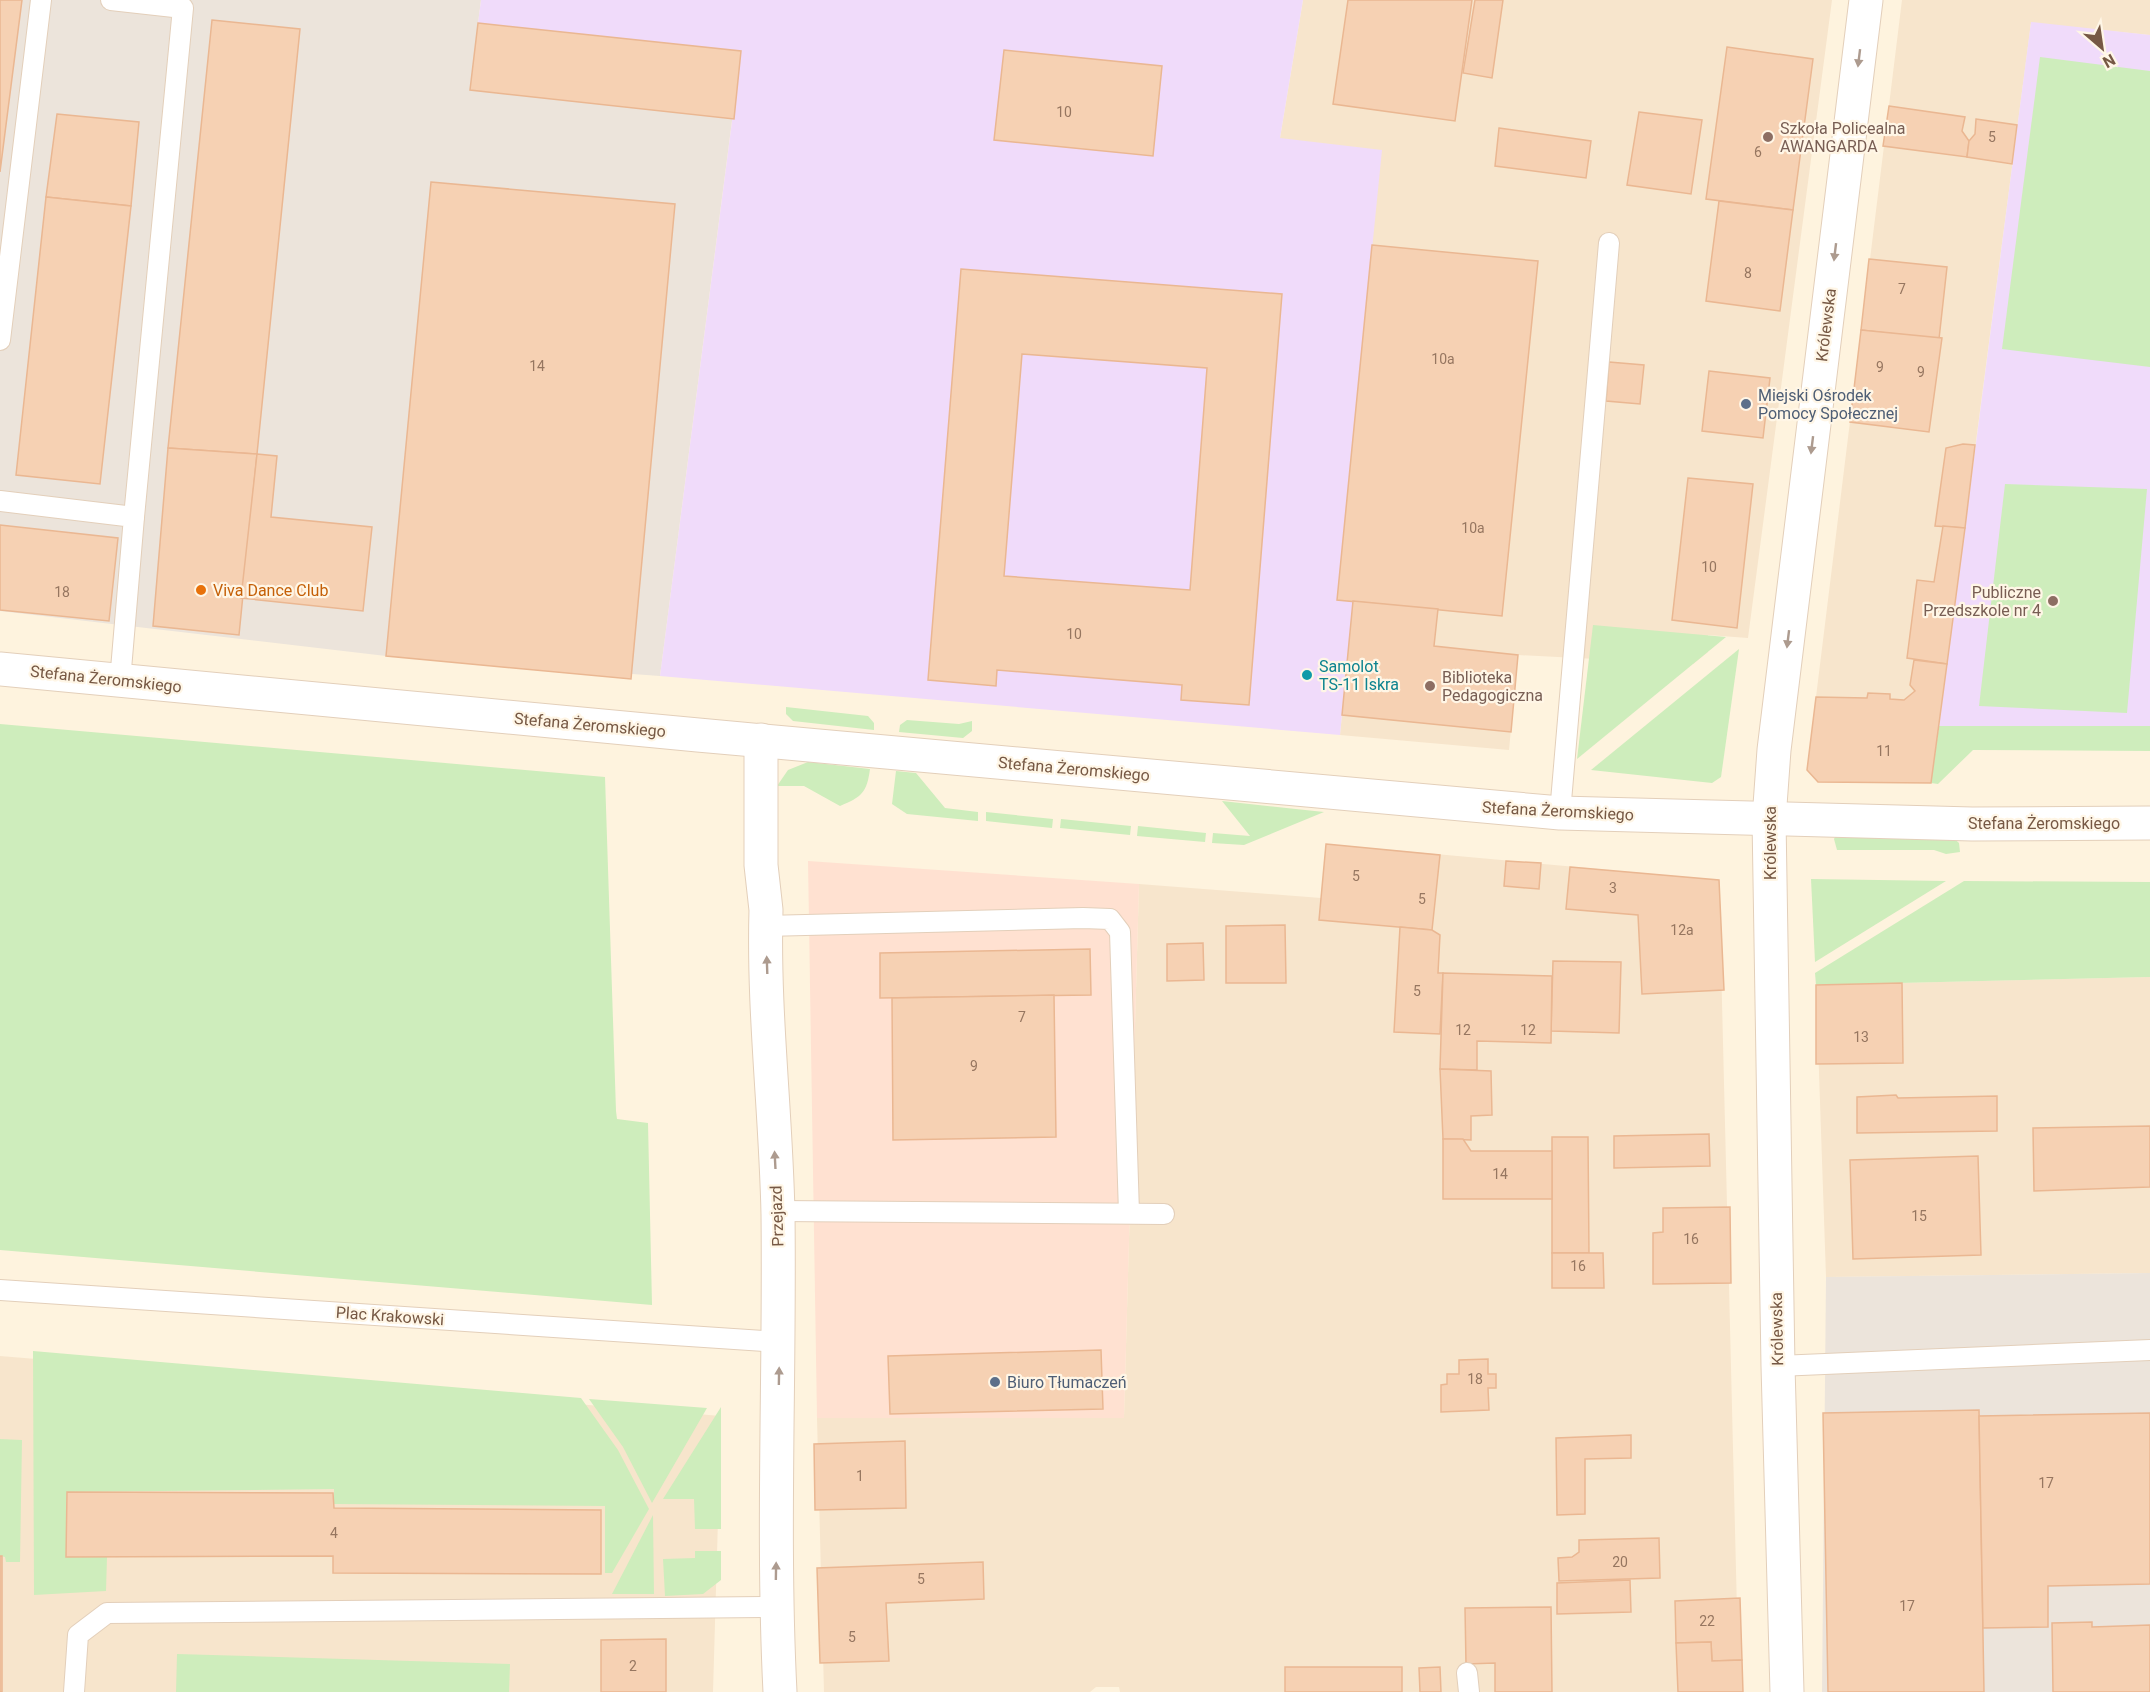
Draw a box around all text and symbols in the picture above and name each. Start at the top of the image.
north arrow [2072,18,2132,78]
one-way arrow [1854,49,1864,68]
text: N [2099,50,2119,72]
house number: 10 [1056,104,1072,120]
place label: Szkoła Policealna AWANGARDA [1780,119,1906,156]
house number: 5 [1988,129,1996,145]
marker: Szkoła Policealna AWANGARDA [1761,130,1775,144]
house number: 6 [1754,144,1762,160]
one-way arrow [1831,242,1840,261]
house number: 8 [1744,265,1752,281]
house number: 7 [1898,281,1906,297]
street label: Królewska [1812,287,1840,363]
house number: 10a [1431,351,1455,367]
house number: 14 [529,358,545,374]
house number: 9 [1876,359,1884,375]
house number: 9 [1917,364,1925,380]
place label: Miejski Ośrodek Pomocy Społecznej [1758,386,1898,423]
marker: Miejski Ośrodek Pomocy Społecznej [1739,397,1753,411]
one-way arrow [1807,436,1816,455]
house number: 10a [1461,520,1485,536]
house number: 10 [1701,559,1717,575]
place label: Viva Dance Club [213,581,328,600]
marker: Viva Dance Club [194,583,208,597]
place label: Publiczne Przedszkole nr 4 [1923,583,2041,620]
house number: 18 [54,584,70,600]
marker: Publiczne Przedszkole nr 4 [2046,594,2060,608]
house number: 10 [1066,626,1082,642]
one-way arrow [1783,629,1793,648]
place label: Samolot TS-11 Iskra [1319,657,1399,694]
street label: Stefana Żeromskiego [29,662,183,696]
marker: Samolot TS-11 Iskra [1300,668,1314,682]
place label: Biblioteka Pedagogiczna [1442,668,1543,705]
marker: Biblioteka Pedagogiczna [1423,679,1437,693]
street label: Stefana Żeromskiego [513,709,667,741]
house number: 11 [1876,743,1892,759]
street label: Stefana Żeromskiego [997,753,1151,785]
street label: Stefana Żeromskiego [1482,798,1634,824]
street label: Królewska [1761,806,1780,880]
street label: Stefana Żeromskiego [1968,814,2120,833]
house number: 5 [1352,868,1360,884]
house number: 3 [1609,880,1617,896]
house number: 5 [1418,891,1426,907]
house number: 12a [1670,922,1694,938]
one-way arrow [762,955,771,974]
house number: 5 [1413,983,1421,999]
house number: 7 [1018,1009,1026,1025]
house number: 12 [1455,1022,1471,1038]
house number: 12 [1520,1022,1536,1038]
house number: 13 [1853,1029,1869,1045]
house number: 9 [970,1058,978,1074]
one-way arrow [771,1150,780,1169]
house number: 14 [1492,1166,1508,1182]
street label: Przejazd [766,1185,788,1247]
house number: 15 [1911,1208,1927,1224]
house number: 16 [1683,1231,1699,1247]
house number: 16 [1570,1258,1586,1274]
street label: Królewska [1767,1292,1787,1366]
street label: Plac Krakowski [335,1303,445,1329]
one-way arrow [774,1366,784,1385]
house number: 18 [1467,1371,1483,1387]
place label: Biuro Tłumaczeń [1007,1373,1127,1392]
marker: Biuro Tłumaczeń [988,1375,1002,1389]
house number: 1 [856,1468,864,1484]
house number: 17 [2038,1475,2054,1491]
house number: 4 [330,1525,338,1541]
house number: 20 [1612,1554,1628,1570]
one-way arrow [771,1561,781,1580]
house number: 5 [917,1571,925,1587]
house number: 17 [1899,1598,1915,1614]
house number: 22 [1699,1613,1715,1629]
house number: 5 [848,1629,856,1645]
house number: 2 [629,1658,637,1674]

